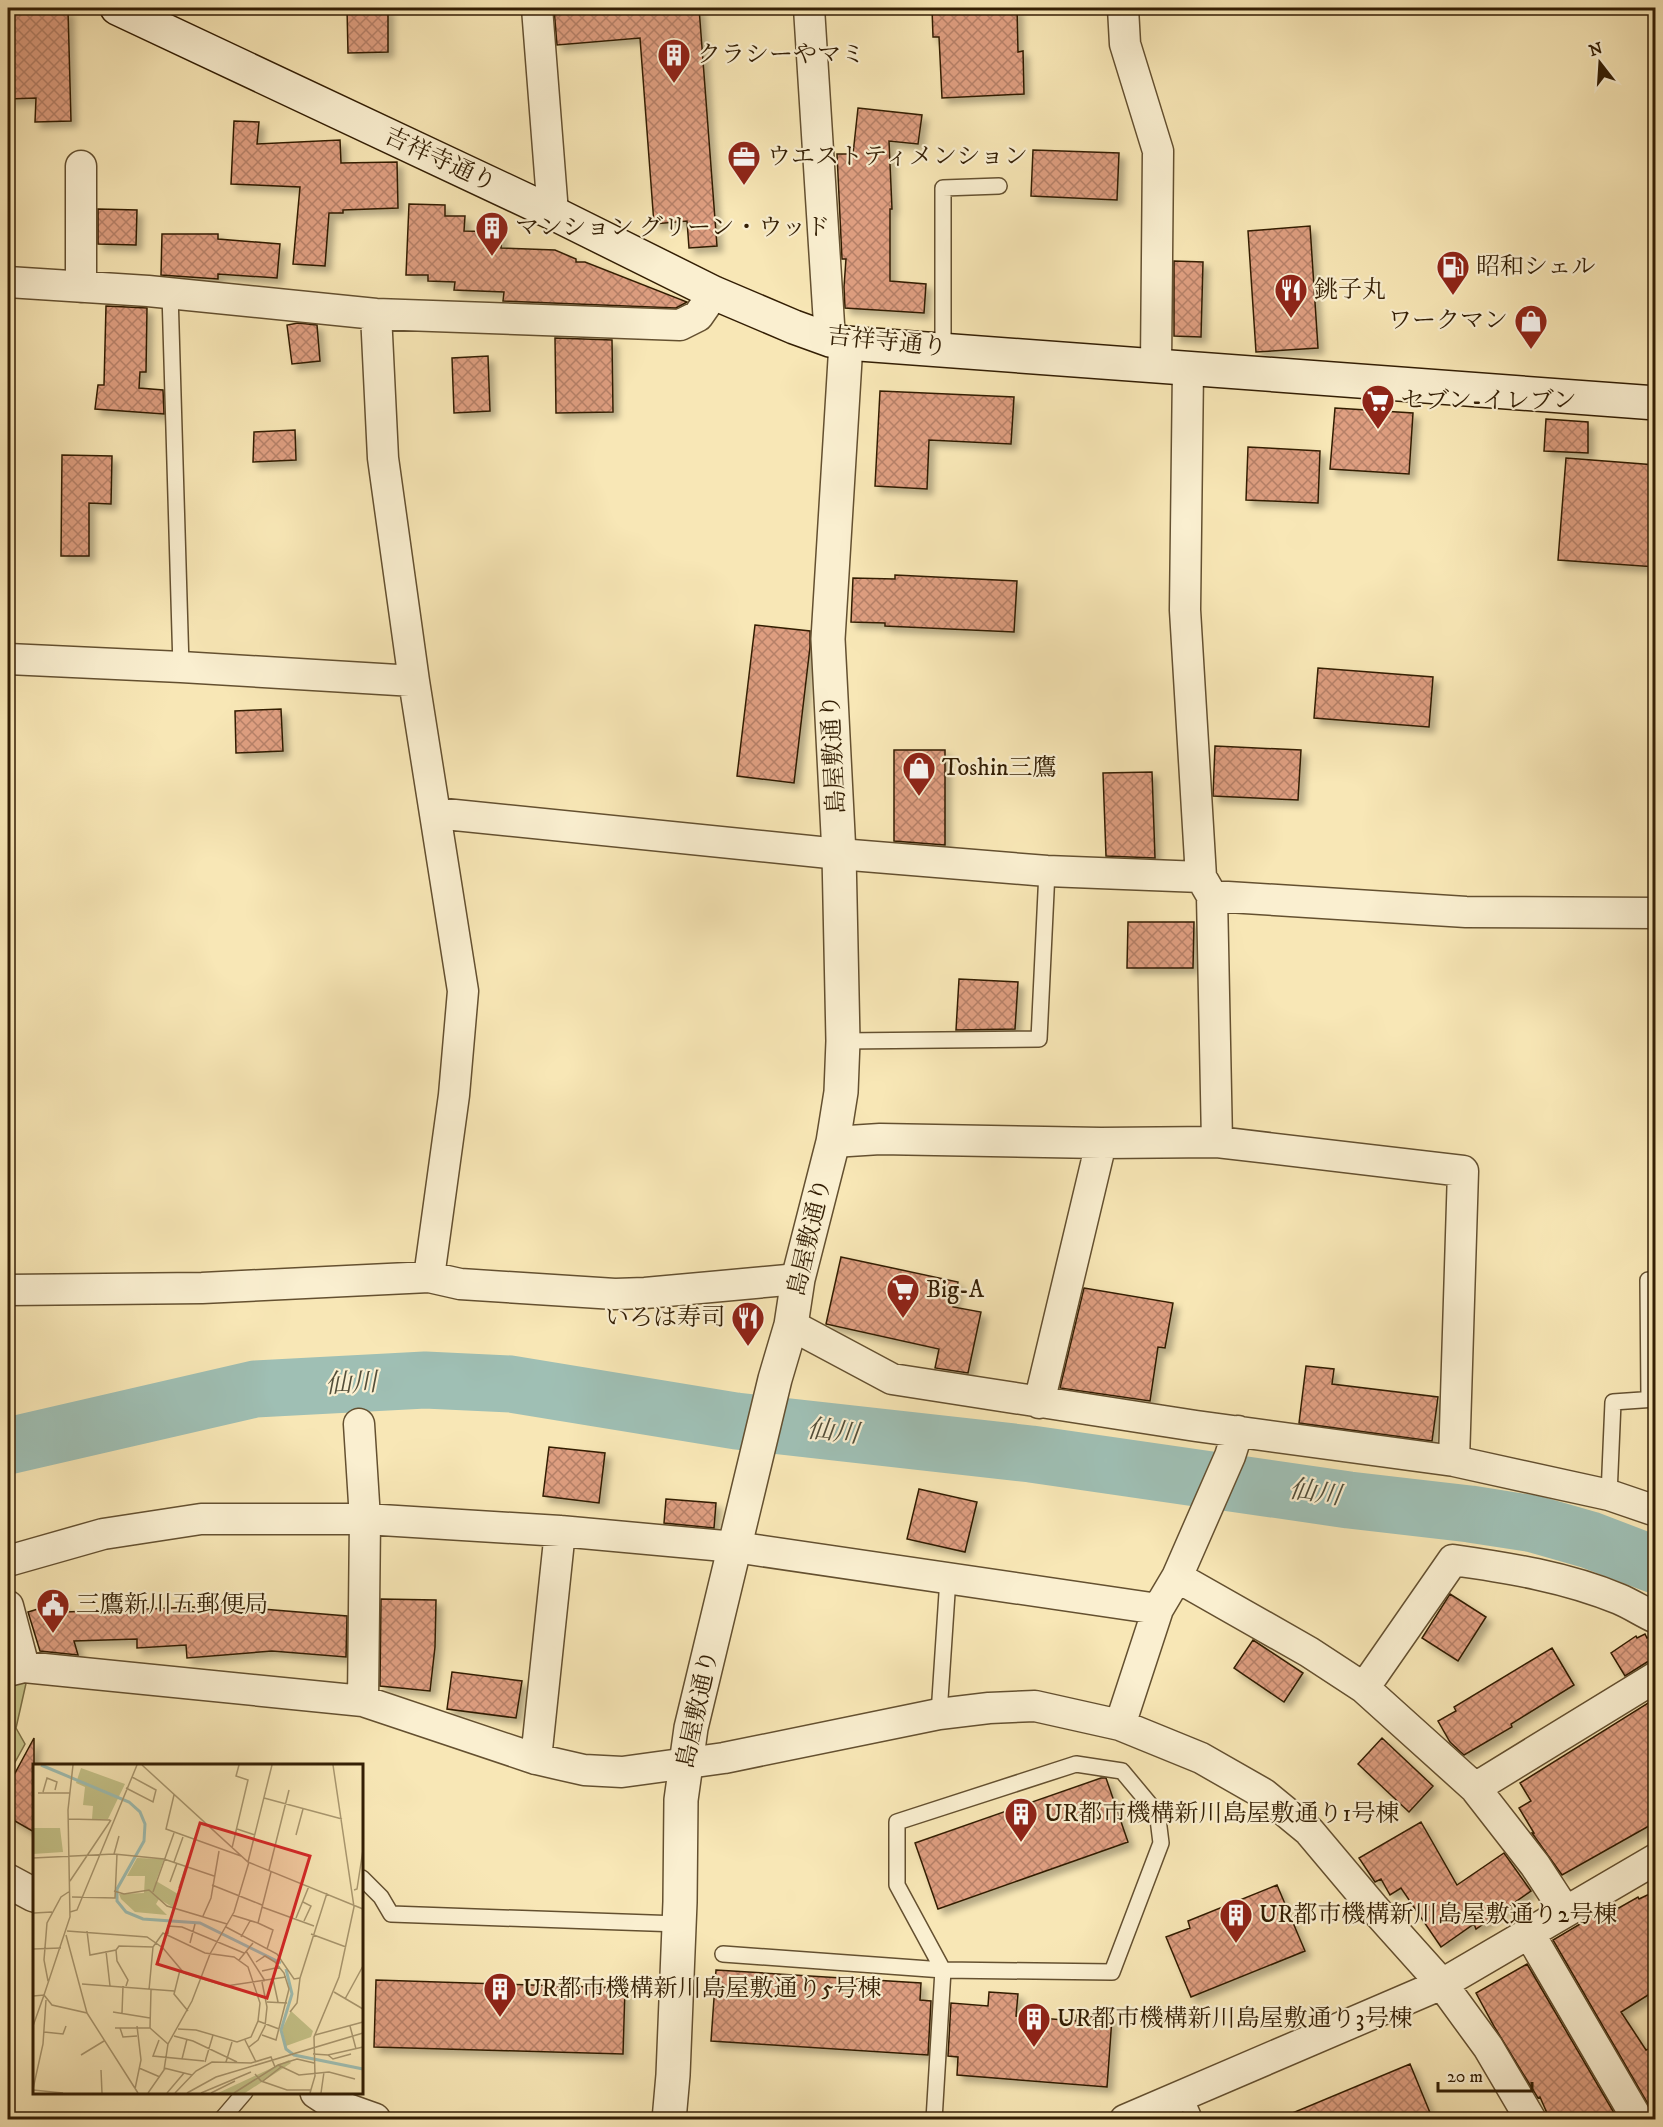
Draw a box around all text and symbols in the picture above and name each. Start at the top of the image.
north arrow [1570,33,1630,93]
building icon: クラシーやマミ [656,37,692,84]
text: N [1587,38,1605,61]
place label: クラシーやマミ [697,40,865,70]
street label: 吉祥寺通り [379,121,501,199]
office icon: ウエストティメンション [726,139,762,186]
place label: ウエストティメンション [767,142,1028,172]
building icon: マンション グリーン・ウッド [474,210,510,257]
place label: マンション グリーン・ウッド [515,213,830,243]
fuel station icon: 昭和シェル [1435,249,1471,296]
place label: 昭和シェル [1476,252,1596,282]
restaurant icon: 銚子丸 [1273,272,1309,319]
place label: 銚子丸 [1314,275,1386,305]
shop icon: ワークマン [1513,303,1549,350]
place label: ワークマン [1388,306,1508,336]
street label: 吉祥寺通り [826,321,948,363]
supermarket icon: セブン-イレブン [1360,383,1396,430]
place label: セブン-イレブン [1401,386,1577,416]
street label: 島屋敷通り [816,693,852,815]
shop icon: Toshin三鷹 [901,750,937,797]
place label: Toshin三鷹 [942,753,1057,783]
street label: 島屋敷通り [782,1175,838,1299]
supermarket icon: Big-A [885,1272,921,1319]
place label: Big-A [926,1275,985,1305]
restaurant icon: いろは寿司 [730,1300,766,1347]
place label: いろは寿司 [605,1303,725,1333]
water label: 仙川 [324,1366,381,1402]
water label: 仙川 [805,1413,864,1451]
water label: 仙川 [1287,1473,1346,1513]
public building icon: 三鷹新川五郵便局 [35,1587,71,1634]
place label: 三鷹新川五郵便局 [76,1590,268,1620]
street label: 島屋敷通り [671,1647,725,1771]
inset map [33,1764,363,2094]
building icon: UR都市機構新川島屋敷通り1号棟 [1003,1796,1039,1843]
place label: UR都市機構新川島屋敷通り1号棟 [1044,1799,1399,1829]
building icon: UR都市機構新川島屋敷通り2号棟 [1218,1897,1254,1944]
place label: UR都市機構新川島屋敷通り2号棟 [1259,1900,1617,1930]
building icon: UR都市機構新川島屋敷通り5号棟 [482,1971,518,2018]
place label: UR都市機構新川島屋敷通り5号棟 [523,1974,881,2004]
building icon: UR都市機構新川島屋敷通り3号棟 [1016,2001,1052,2048]
place label: UR都市機構新川島屋敷通り3号棟 [1057,2004,1413,2034]
scale bar [1438,2055,1532,2093]
text: 20 m [1447,2066,1483,2088]

